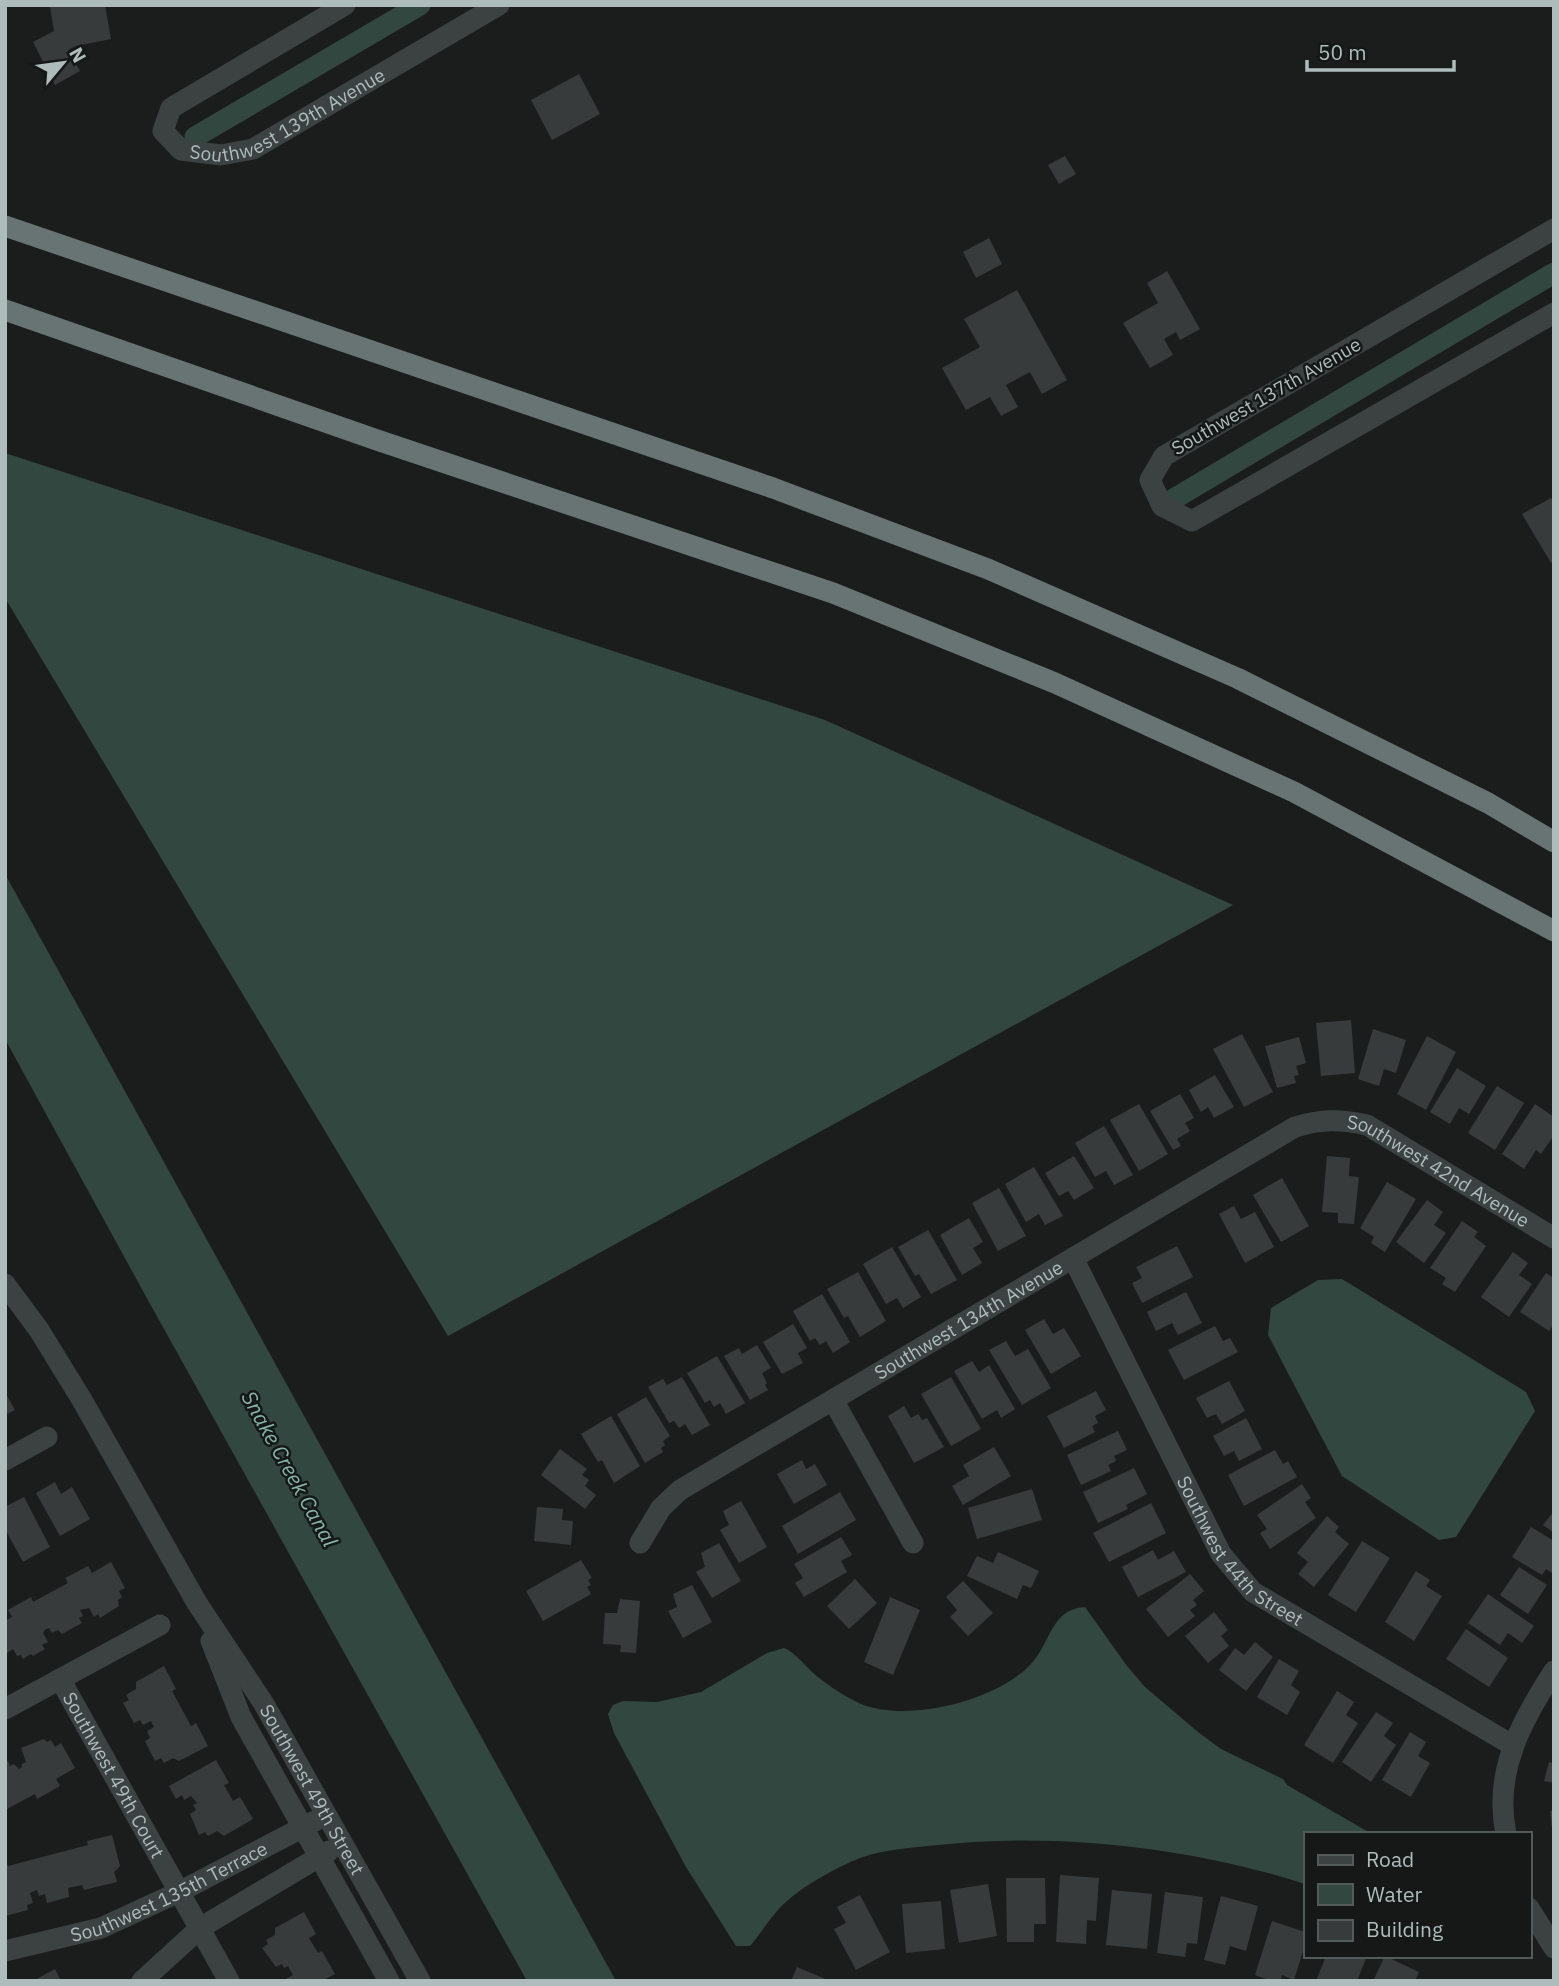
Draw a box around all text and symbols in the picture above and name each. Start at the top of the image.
north arrow [28,28,98,98]
scale bar [1307,28,1454,72]
text: 50 m [1318,38,1367,66]
text: N [64,43,92,67]
street label: Southwest 139th Avenue [188,62,389,167]
street label: Southwest 137th Avenue [1167,332,1365,460]
street label: Southwest 42nd Avenue [1345,1110,1534,1232]
street label: Southwest 134th Avenue [870,1255,1067,1385]
water label: Snake Creek Canal [235,1386,345,1552]
street label: Southwest 44th Street [1172,1472,1308,1631]
street label: Southwest 49th Court [58,1688,170,1862]
street label: Southwest 49th Street [255,1700,370,1879]
legend [1304,1832,1531,1958]
street label: Southwest 135th Terrace [68,1836,271,1947]
text: Road [1366,1845,1414,1873]
text: Water [1366,1880,1423,1908]
text: Building [1366,1915,1443,1943]

